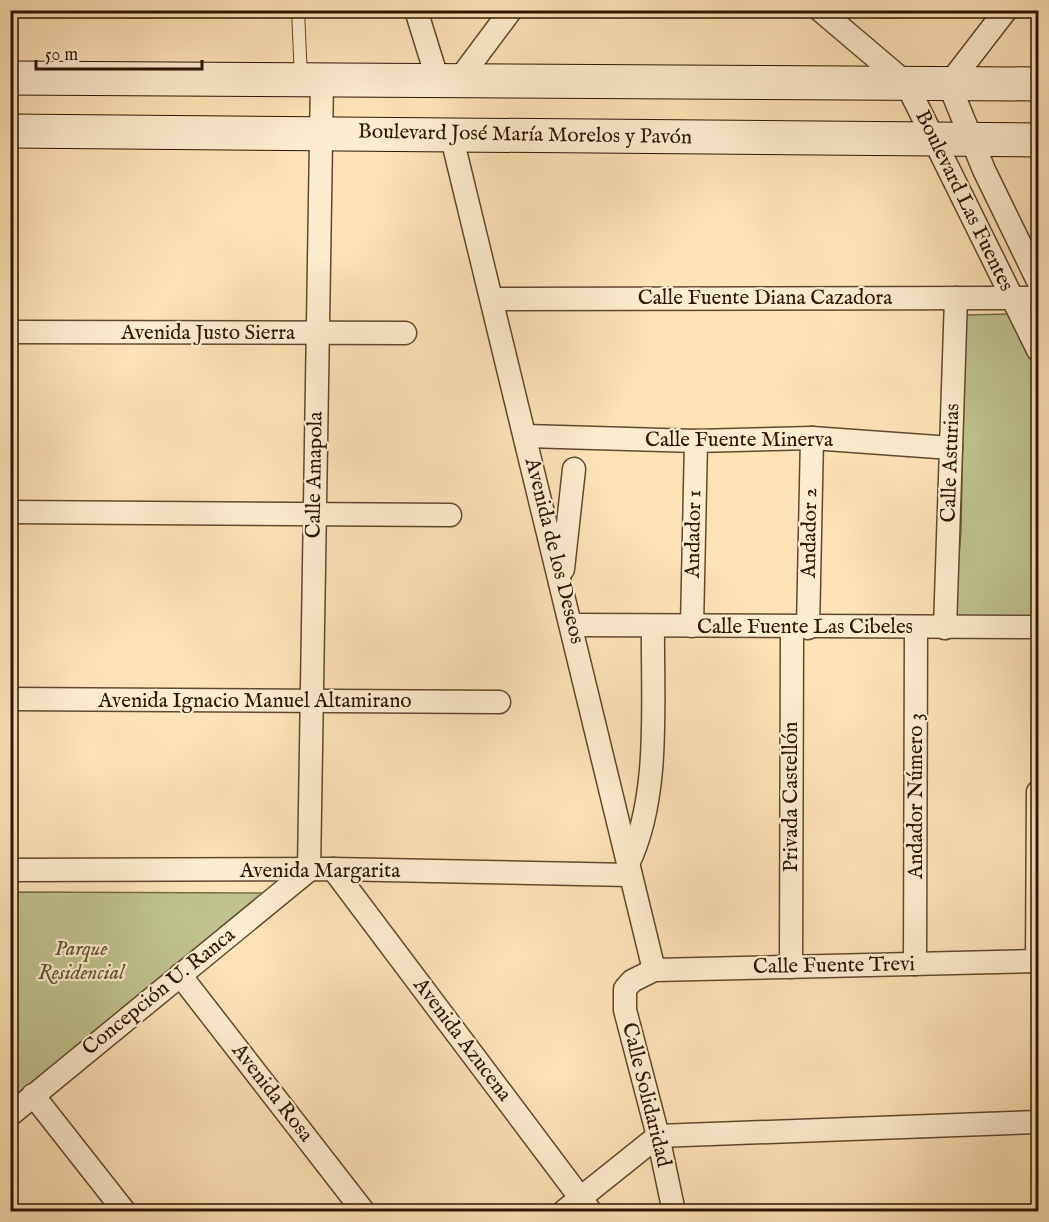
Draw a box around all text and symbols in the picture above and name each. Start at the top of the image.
scale bar [36,33,202,71]
text: 50 m [45,44,78,67]
street label: Boulevard Las Fuentes [908,106,1020,296]
street label: Boulevard José María Morelos y Pavón [358,119,692,151]
street label: Calle Fuente Diana Cazadora [638,285,893,312]
street label: Avenida Justo Sierra [120,320,296,347]
street label: Calle Asturias [935,403,967,523]
street label: Calle Amapola [300,411,330,539]
street label: Calle Fuente Minerva [645,427,834,454]
street label: Avenida de los Deseos [518,454,590,647]
street label: Andador 2 [796,488,824,579]
street label: Andador 1 [680,490,708,579]
street label: Calle Fuente Las Cibeles [697,614,913,641]
street label: Avenida Ignacio Manuel Altamirano [97,688,412,715]
street label: Andador Número 3 [903,713,930,880]
street label: Privada Castellón [778,722,805,872]
street label: Avenida Margarita [239,858,401,885]
street label: Concepción U. Ranca [77,921,242,1062]
park label: Parque Residencial [38,936,126,987]
street label: Calle Fuente Trevi [753,951,915,981]
street label: Avenida Azucena [406,972,518,1108]
street label: Calle Solidaridad [615,1020,677,1171]
street label: Avenida Rosa [224,1037,319,1148]

